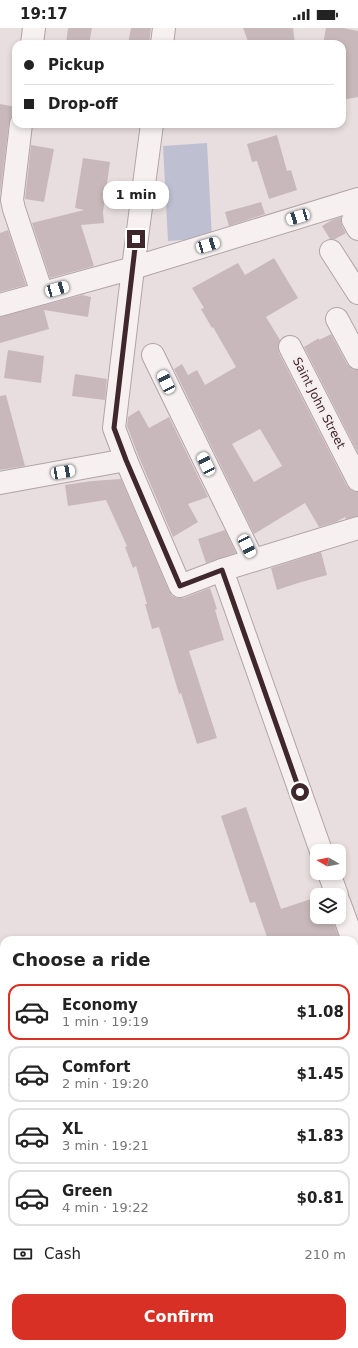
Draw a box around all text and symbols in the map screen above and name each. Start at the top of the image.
text: 19:17 [20,5,68,23]
text: Pickup [48,56,104,74]
text: Drop-off [48,95,118,113]
callout: 1 min [103,181,169,209]
text: 1 min [116,187,156,202]
car [285,208,311,226]
route end [127,230,145,248]
car [195,236,221,254]
car [44,280,70,298]
street label: Saint John Street [290,355,348,451]
car [155,369,177,395]
car [195,451,217,477]
car [50,464,76,480]
car [236,533,258,559]
route start [291,783,309,801]
north arrow [310,844,346,880]
map controls [310,844,346,924]
button: layers [310,888,346,924]
text: Choose a ride [12,949,151,970]
icon: car [14,994,50,1030]
text: Economy [62,996,138,1014]
text: $1.08 [297,1003,344,1021]
text: 1 min · 19:19 [62,1014,149,1029]
icon: car [14,1056,50,1092]
text: Comfort [62,1058,130,1076]
text: $1.45 [297,1065,344,1083]
text: 2 min · 19:20 [62,1076,149,1091]
icon: car [14,1118,50,1154]
text: XL [62,1120,83,1138]
text: $1.83 [297,1127,344,1145]
text: 3 min · 19:21 [62,1138,149,1153]
icon: car [14,1180,50,1216]
text: Green [62,1182,113,1200]
text: $0.81 [297,1189,344,1207]
text: 4 min · 19:22 [62,1200,149,1215]
icon: cash [12,1243,34,1265]
text: Cash [44,1245,81,1263]
text: 210 m [304,1247,346,1262]
button: Confirm [12,1294,346,1340]

